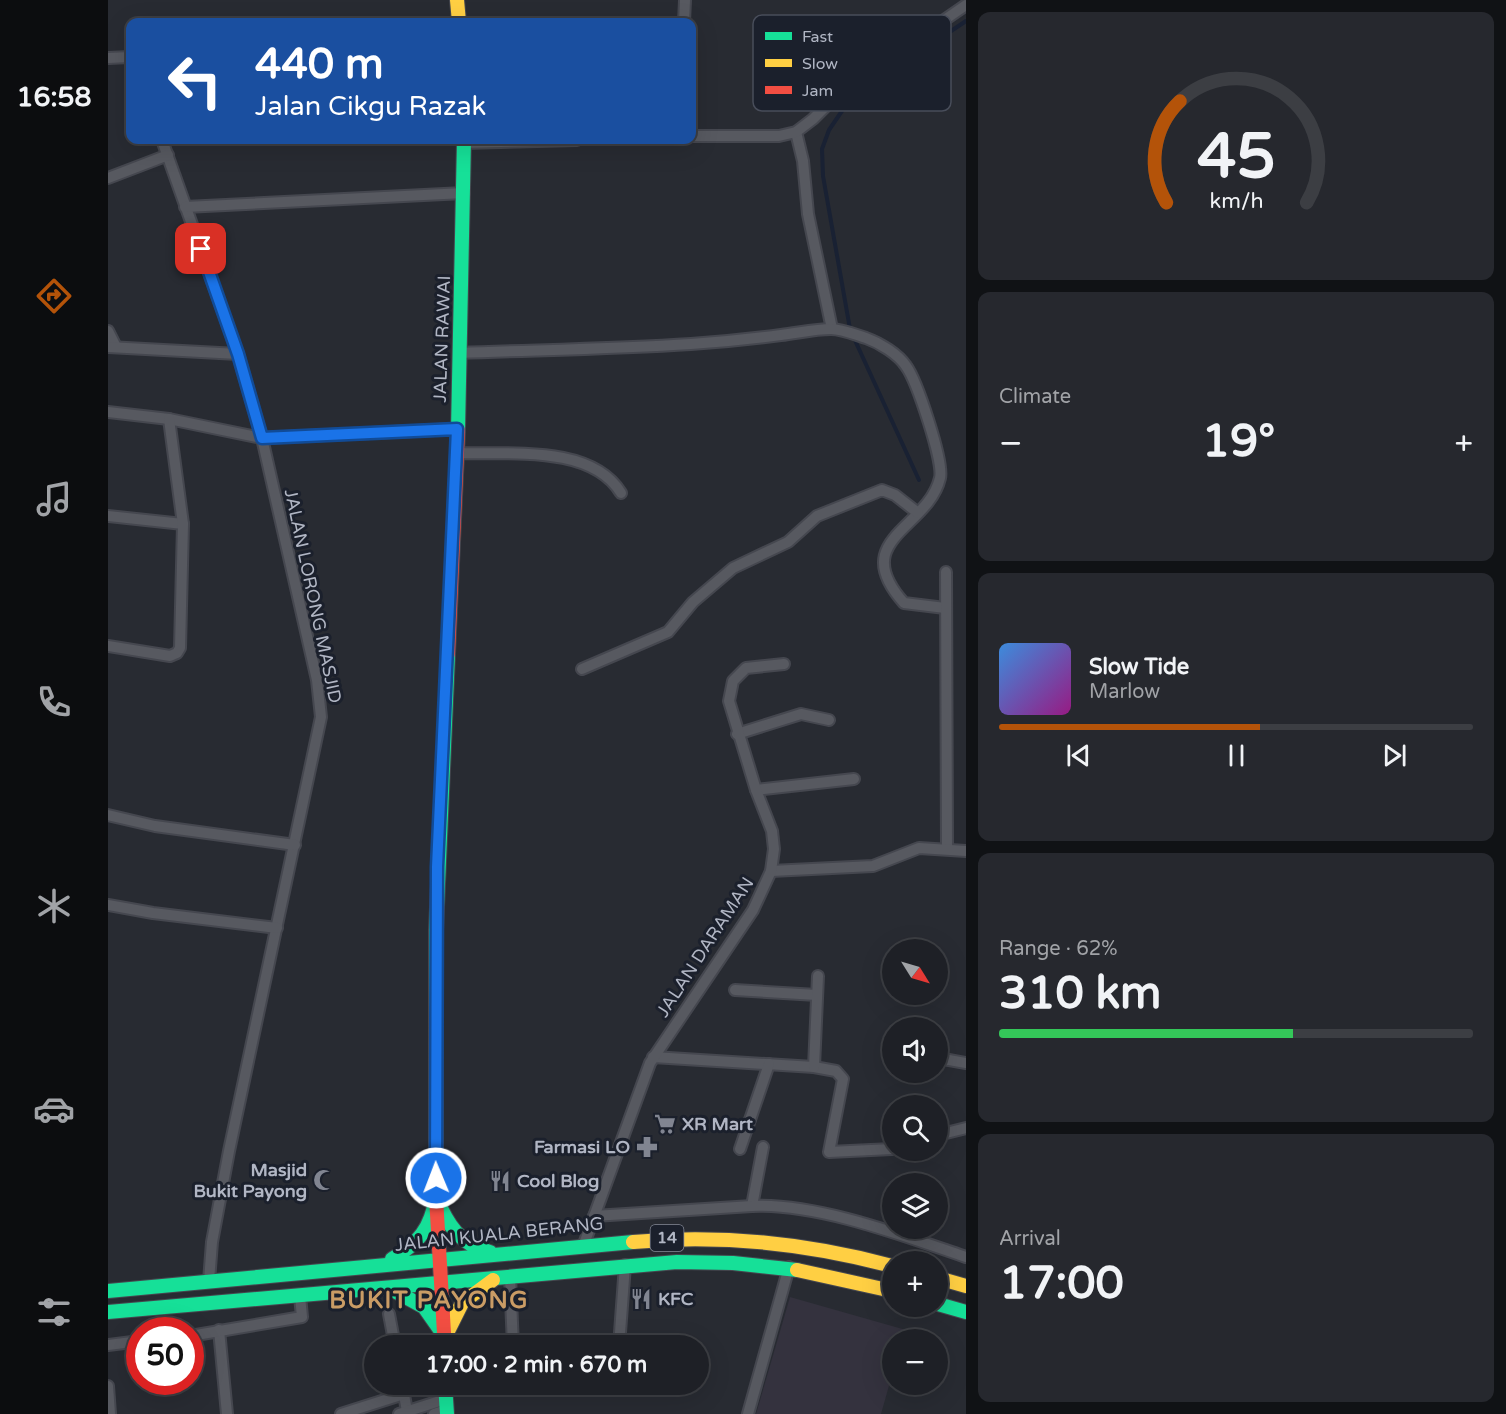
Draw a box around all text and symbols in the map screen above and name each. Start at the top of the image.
legend [753,15,951,111]
text: Fast [802,27,833,47]
text: 440 m [255,39,384,90]
icon: left [156,42,234,120]
text: Slow [802,54,838,74]
text: 16:58 [17,81,91,114]
text: Jam [802,81,833,101]
text: Jalan Cikgu Razak [255,90,486,123]
text: 45 [1197,120,1275,195]
text: km/h [1209,189,1263,215]
pin [175,223,226,274]
icon: arrive [184,232,217,265]
icon: directions [33,275,75,317]
street label: JALAN RAWAI [429,275,455,403]
text: Climate [999,385,1071,409]
text: 19° [1202,415,1275,469]
text: − [999,424,1023,463]
text: + [1454,424,1473,463]
icon: music [33,478,75,520]
street label: JALAN LORONG MASJID [280,487,346,705]
text: Slow Tide [1089,654,1189,680]
text: Marlow [1089,680,1160,704]
icon: phone [33,681,75,723]
icon: previous [1062,739,1095,772]
icon: pause [1220,739,1253,772]
icon: next [1378,739,1411,772]
street label: JALAN DARAMAN [652,873,758,1021]
icon: climate [33,885,75,927]
text: Range · 62% [999,937,1118,961]
north arrow [882,939,948,1005]
map controls [882,939,948,1395]
text: 310 km [999,967,1161,1021]
button: sound [882,1017,948,1083]
icon: car [33,1088,75,1130]
button: search [882,1095,948,1161]
supermarket icon: XR Mart [653,1112,677,1136]
place label: XR Mart [682,1113,753,1135]
pharmacy icon: Farmasi LO [635,1135,659,1159]
place label: Farmasi LO [534,1136,630,1158]
position arrow [404,1146,468,1210]
place label: Masjid Bukit Payong [193,1159,307,1202]
mosque icon: Masjid Bukit Payong [312,1168,336,1192]
restaurant icon: Cool Blog [488,1169,512,1193]
place label: Cool Blog [517,1170,599,1192]
button: layers [882,1173,948,1239]
street label: JALAN KUALA BERANG [394,1212,604,1256]
road number: 14 [650,1225,684,1251]
text: Arrival [999,1227,1061,1251]
button: + [882,1251,948,1317]
text: 17:00 [999,1257,1124,1311]
district label: BUKIT PAYONG [329,1286,529,1315]
restaurant icon: KFC [629,1287,653,1311]
place label: KFC [658,1288,694,1310]
icon: filters [33,1291,75,1333]
speed limit sign: 50 [126,1317,204,1395]
button: − [882,1329,948,1395]
text: 17:00 · 2 min · 670 m [426,1352,647,1378]

